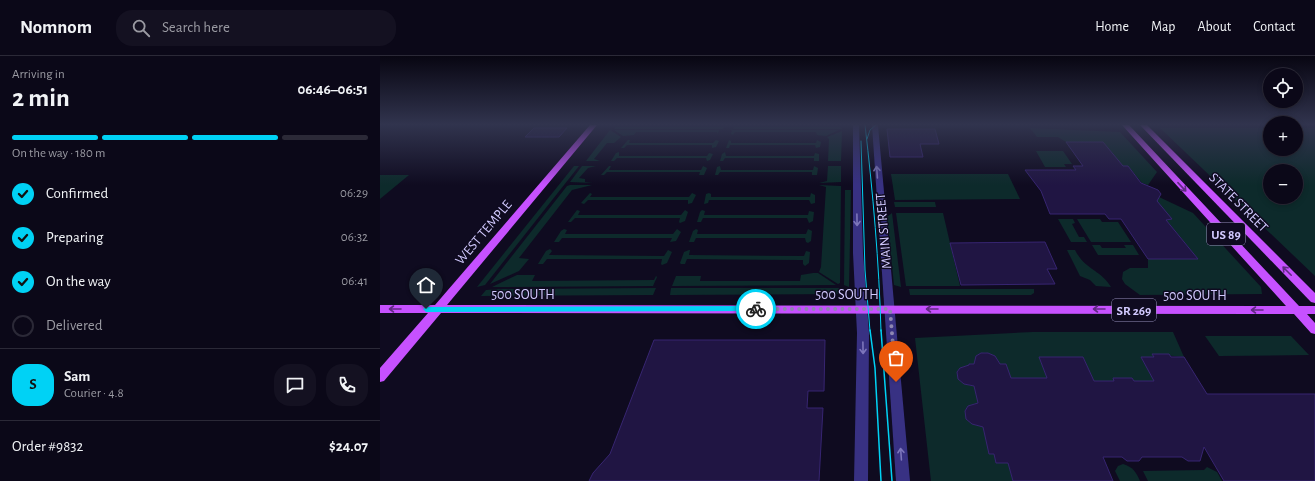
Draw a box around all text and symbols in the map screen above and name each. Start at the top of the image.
search box [116,10,396,46]
icon: search [130,17,152,39]
text: Nomnom [20,18,92,37]
text: Search here [162,20,230,35]
text: Home [1095,20,1129,34]
text: Map [1151,20,1175,34]
text: About [1197,20,1231,34]
text: Contact [1253,20,1295,34]
text: Arriving in [12,68,65,81]
map controls [1263,68,1303,204]
button: locate [1263,68,1303,108]
text: 06:46–06:51 [297,82,368,97]
text: 2 min [12,85,70,111]
button: + [1263,116,1303,156]
text: On the way · 180 m [12,147,105,160]
button: − [1263,164,1303,204]
one-way arrow [874,166,881,179]
street label: STATE STREET [1206,171,1271,235]
one-way arrow [1177,182,1187,192]
icon: check [12,183,34,205]
text: Confirmed [46,186,108,201]
text: 06:29 [340,187,368,200]
street label: MAIN STREET [874,192,894,269]
street label: WEST TEMPLE [453,198,515,268]
one-way arrow [854,213,861,226]
road number: US 89 [1207,223,1245,245]
icon: check [12,227,34,249]
text: Preparing [46,230,103,245]
text: 06:32 [341,231,368,244]
one-way arrow [1283,266,1292,276]
pin [409,268,443,309]
icon: check [12,271,34,293]
text: On the way [46,274,111,289]
icon: home [415,274,437,296]
text: 06:41 [341,275,368,288]
street label: 500 SOUTH [491,288,555,302]
street label: 500 SOUTH [815,288,879,302]
courier [736,289,776,329]
street label: 500 SOUTH [1163,289,1227,303]
icon: bike [745,298,767,320]
road number: SR 269 [1112,299,1156,321]
one-way arrow [389,305,402,313]
one-way arrow [926,305,939,313]
one-way arrow [1093,305,1106,313]
one-way arrow [1251,306,1264,314]
text: Delivered [46,318,103,333]
one-way arrow [859,341,867,354]
pin [879,341,913,382]
icon: bag [885,347,907,369]
button: chat [274,364,316,406]
button: phone [326,364,368,406]
text: Sam [64,369,90,384]
text: S [29,377,37,392]
text: Courier · 4.8 [64,387,124,400]
text: Order #9832 [12,439,83,454]
text: $24.07 [329,439,368,454]
one-way arrow [898,447,905,460]

